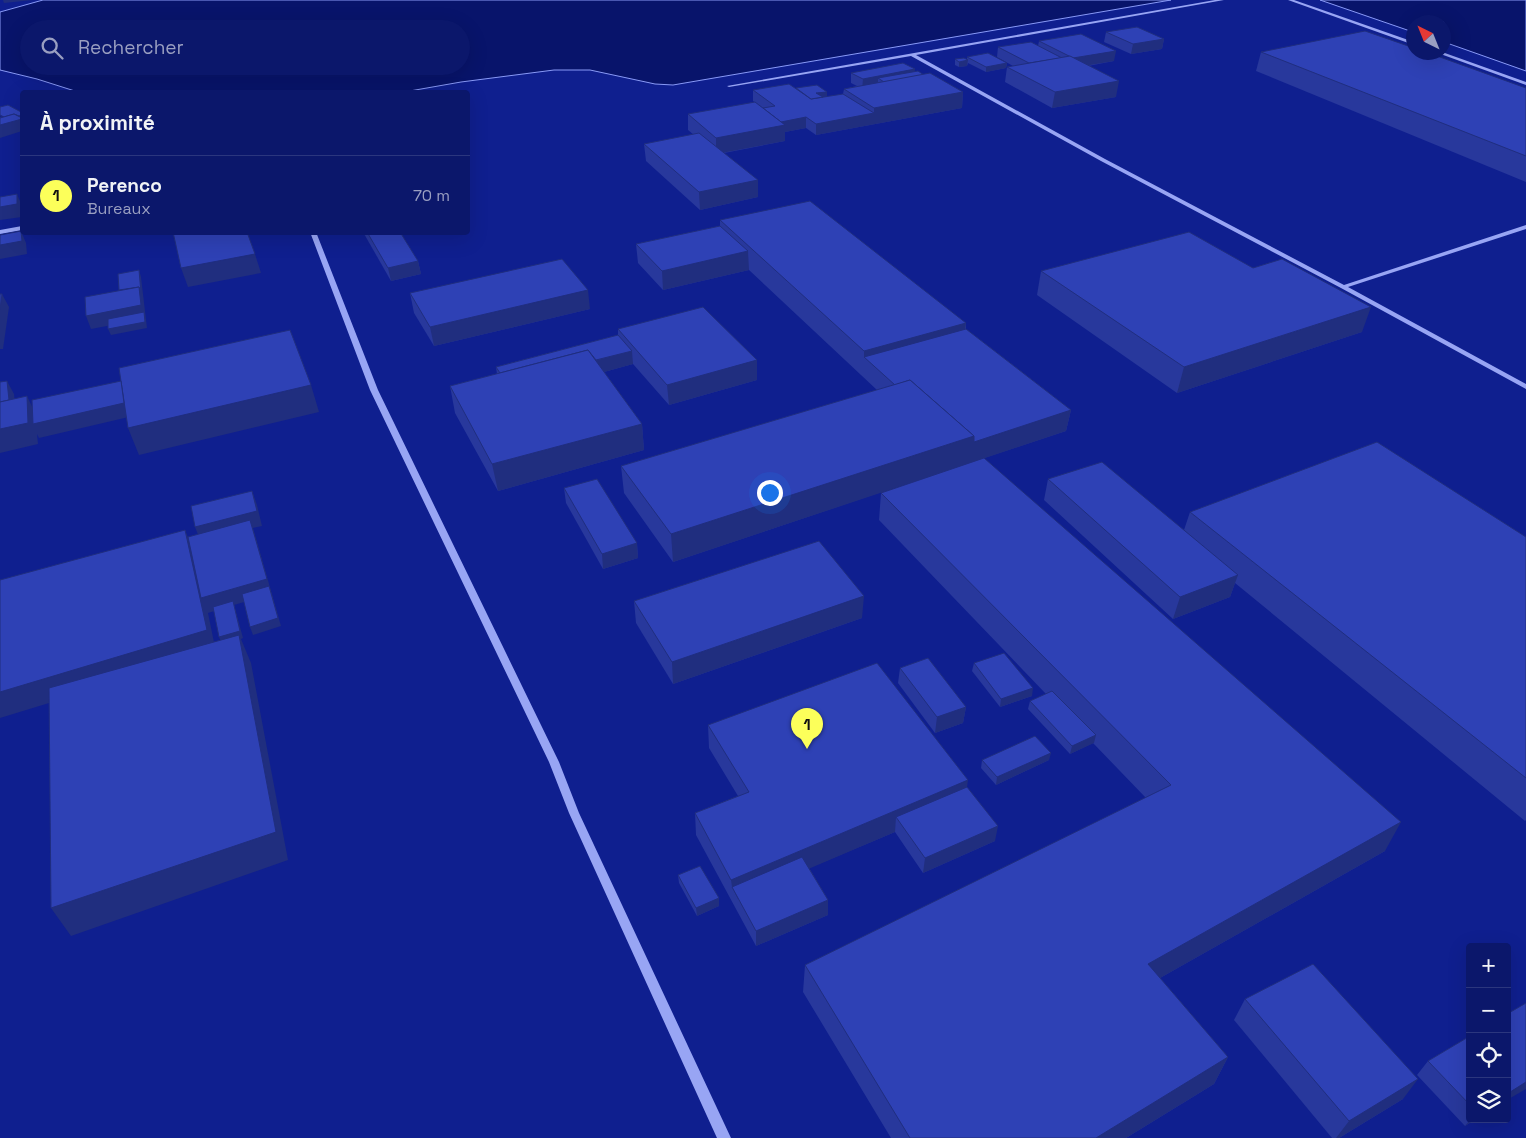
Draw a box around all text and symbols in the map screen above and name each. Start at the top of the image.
north arrow [1406,15,1451,60]
search box [20,20,470,75]
icon: search [38,34,66,62]
text: Rechercher [78,35,184,60]
text: À proximité [40,109,155,136]
text: Perenco [87,173,162,198]
text: 1 [52,185,60,206]
text: 70 m [413,185,450,206]
text: Bureaux [87,198,151,219]
your location [757,480,783,506]
pin: 1 [791,708,823,749]
map controls [1466,943,1511,1123]
button: + [1466,943,1511,988]
button: − [1466,988,1511,1033]
button: locate [1466,1033,1511,1078]
button: layers [1466,1078,1511,1123]

